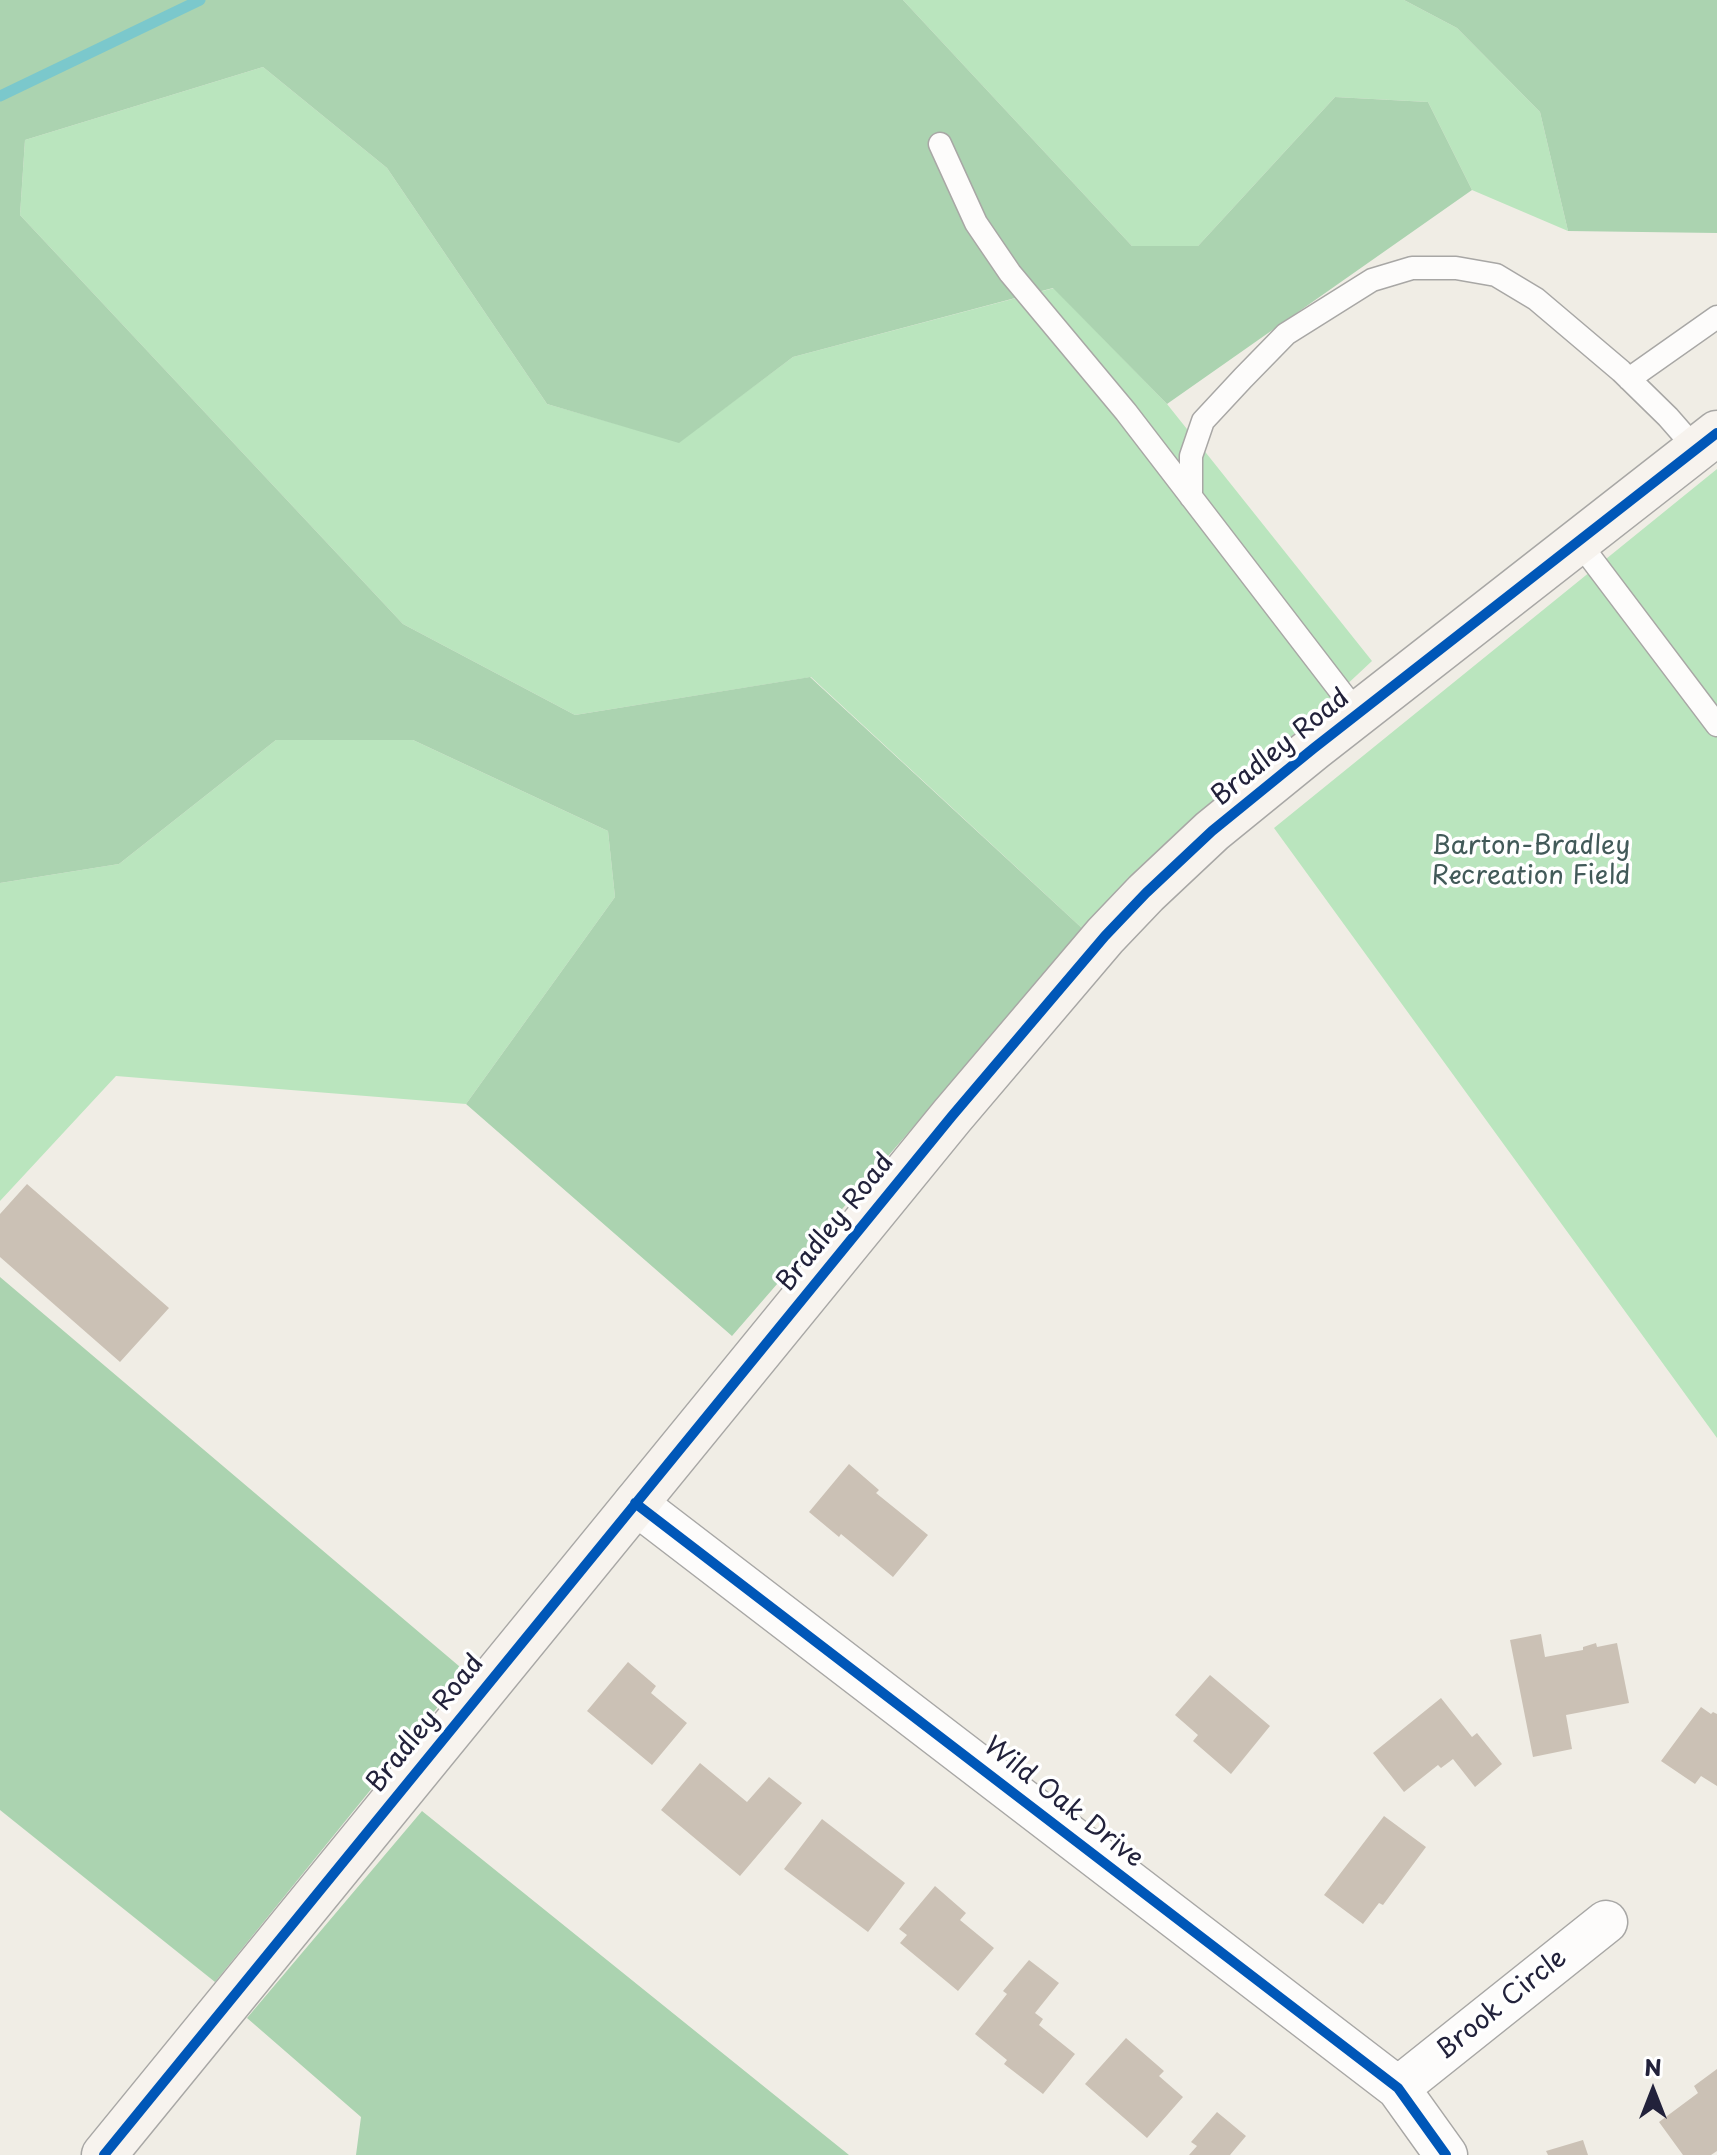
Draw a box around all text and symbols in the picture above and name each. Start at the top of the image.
street label: Bradley Road [1206,683,1356,813]
park label: Barton-Bradley Recreation Field [1432,831,1630,892]
street label: Bradley Road [771,1148,901,1298]
street label: Bradley Road [361,1649,491,1799]
street label: Wild Oak Drive [977,1731,1149,1875]
street label: Brook Circle [1431,1943,1573,2067]
text: N [1644,2050,1662,2083]
north arrow [1613,2051,1693,2131]

